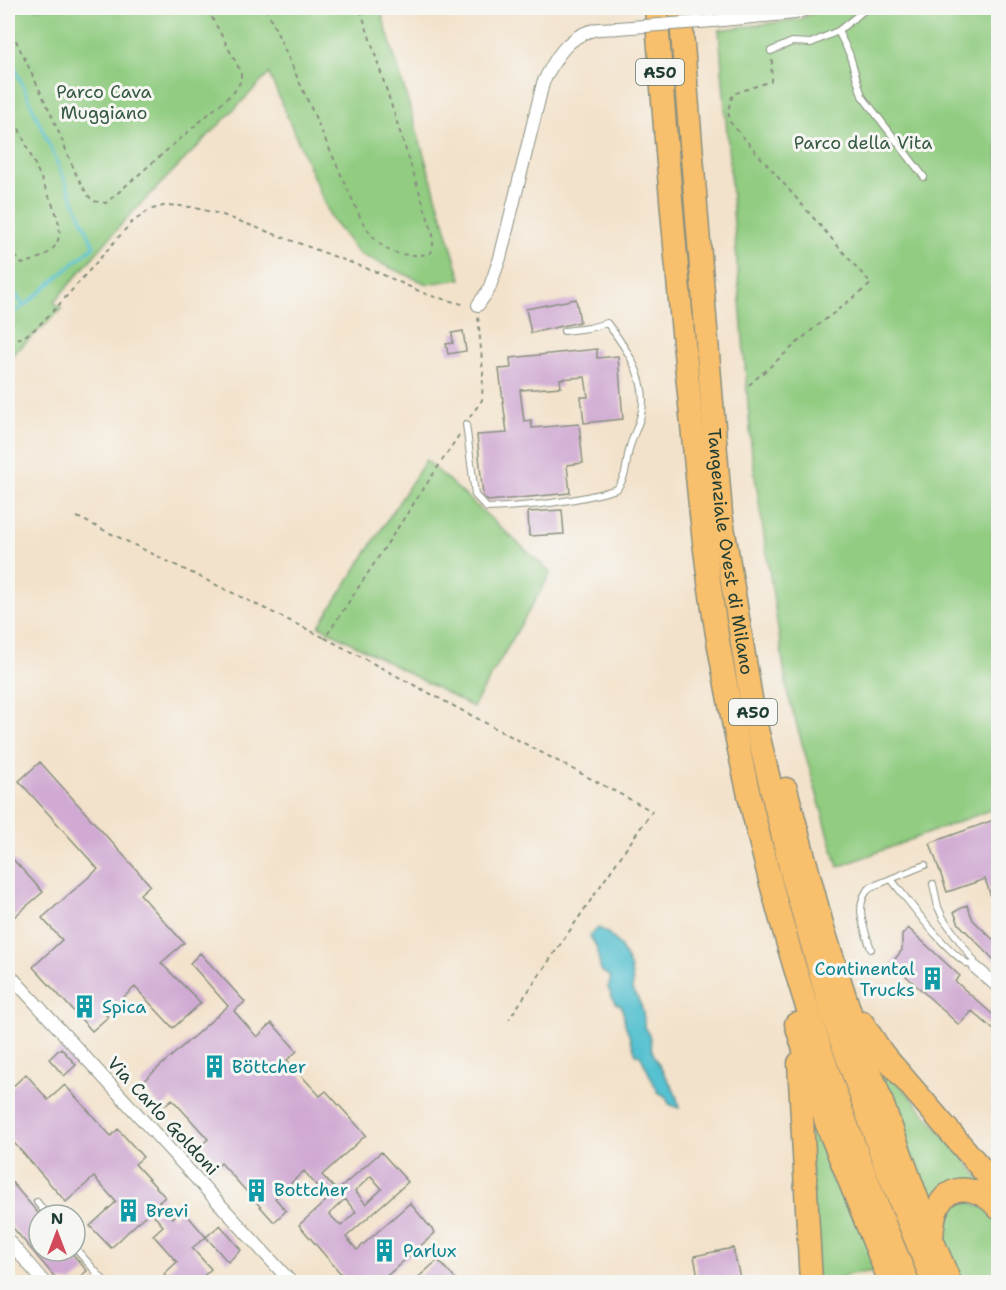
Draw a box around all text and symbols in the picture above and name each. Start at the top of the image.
road number: A50 [636,59,684,85]
park label: Parco Cava Muggiano [56,80,152,125]
park label: Parco della Vita [794,131,932,155]
street label: Tangenziale Ovest di Milano [702,427,759,677]
road number: A50 [729,699,777,725]
place label: Continental Trucks [815,957,916,1002]
building icon: Continental Trucks [920,966,946,992]
building icon: Spica [71,994,97,1020]
place label: Spica [102,995,146,1019]
street label: Via Carlo Goldoni [102,1052,224,1180]
building icon: Böttcher [201,1054,227,1080]
place label: Böttcher [232,1055,306,1079]
building icon: Bottcher [243,1177,269,1203]
place label: Bottcher [274,1178,348,1202]
building icon: Brevi [115,1198,141,1224]
place label: Brevi [146,1199,189,1223]
north arrow [27,1203,87,1263]
text: N [51,1208,63,1229]
building icon: Parlux [372,1238,398,1264]
place label: Parlux [403,1239,456,1263]

